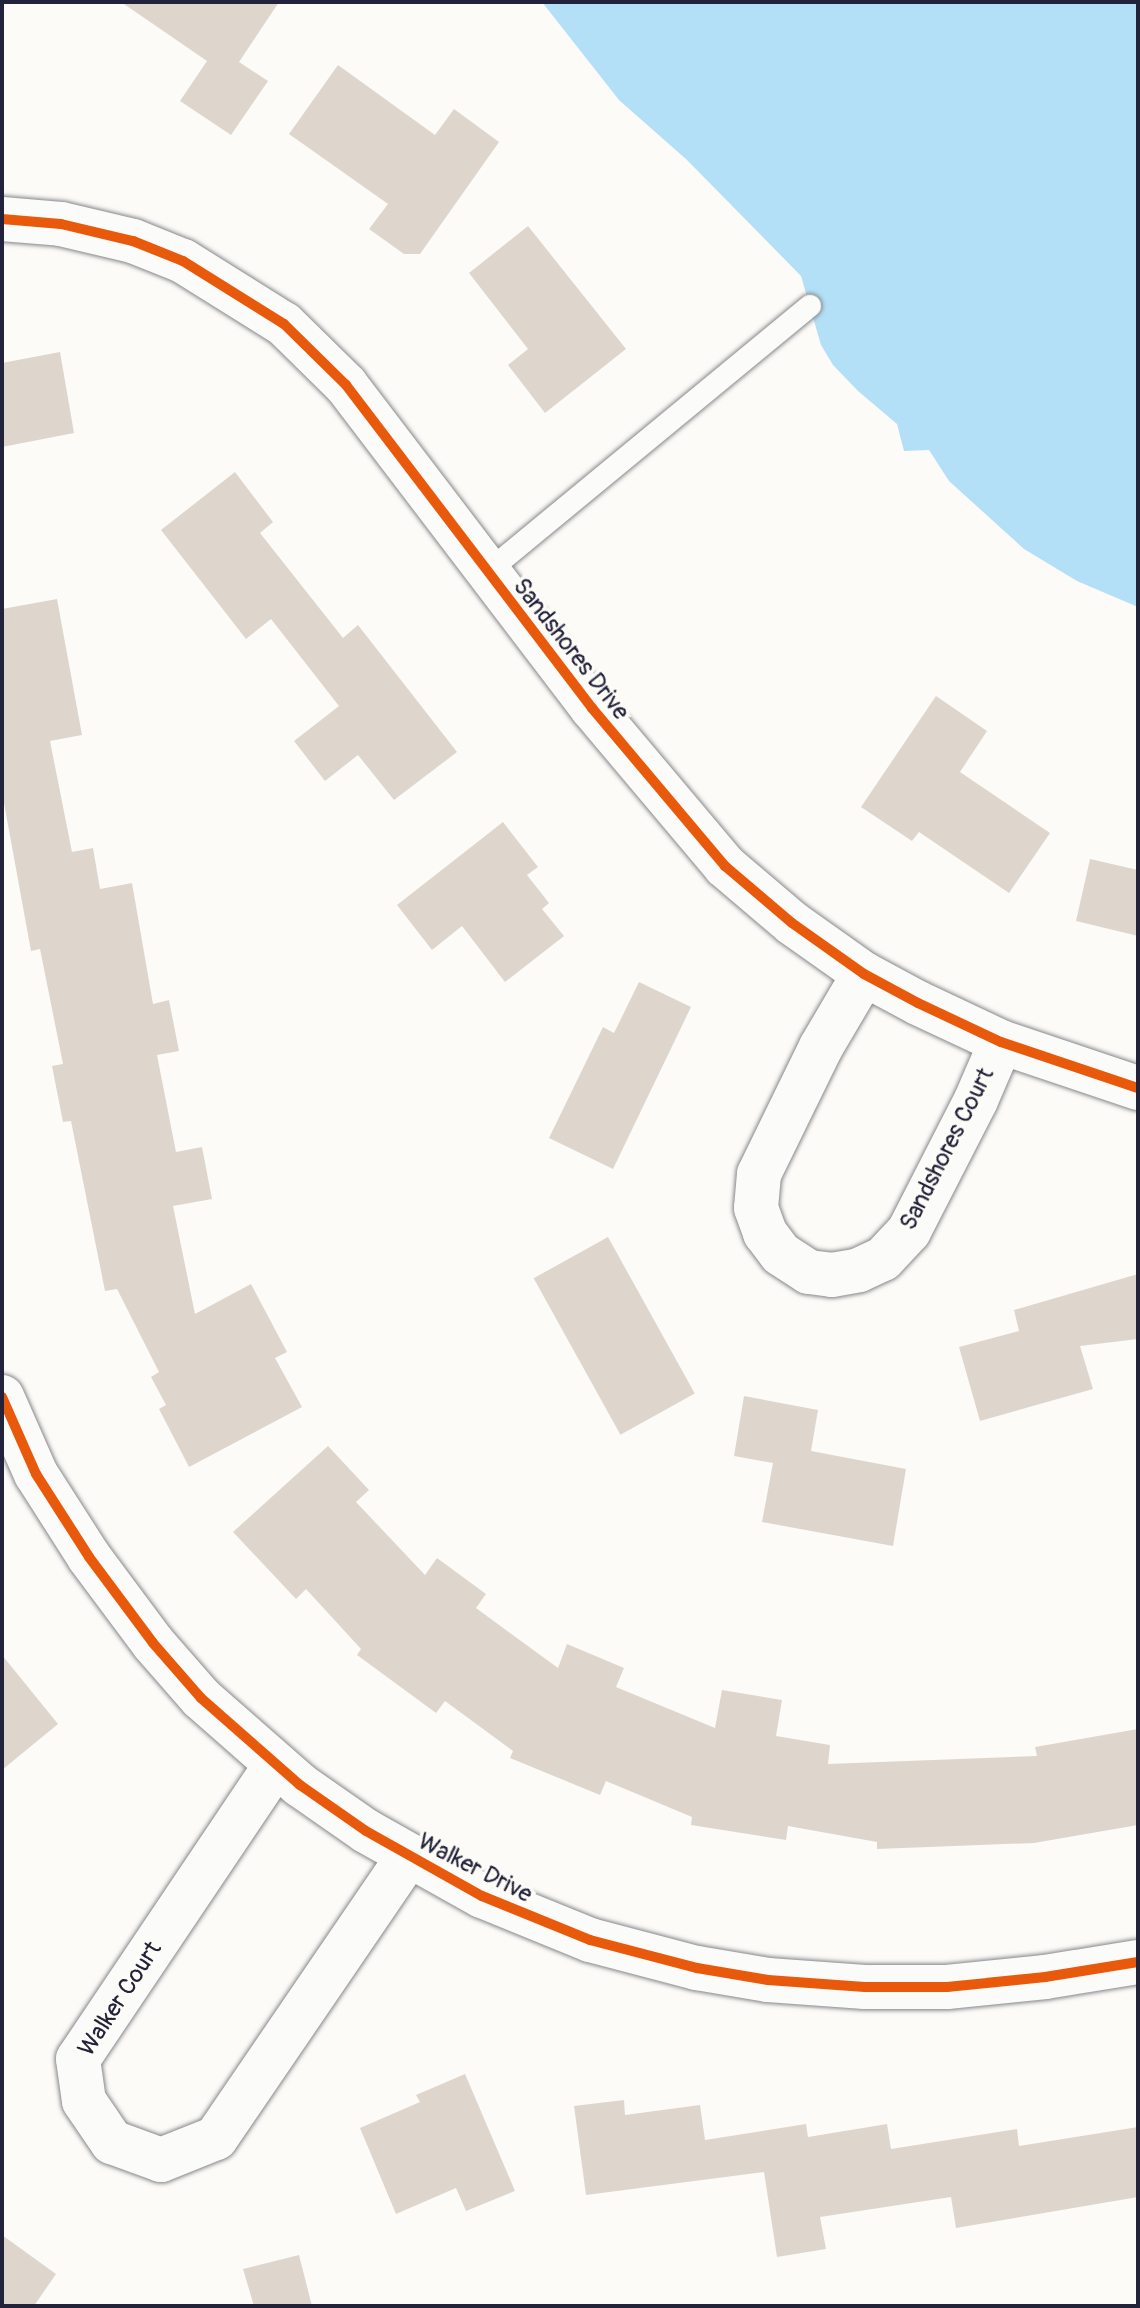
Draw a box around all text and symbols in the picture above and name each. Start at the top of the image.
street label: Sandshores Drive [507,572,635,726]
street label: Sandshores Court [894,1063,1000,1235]
street label: Walker Drive [413,1827,537,1909]
street label: Walker Court [72,1936,168,2062]

